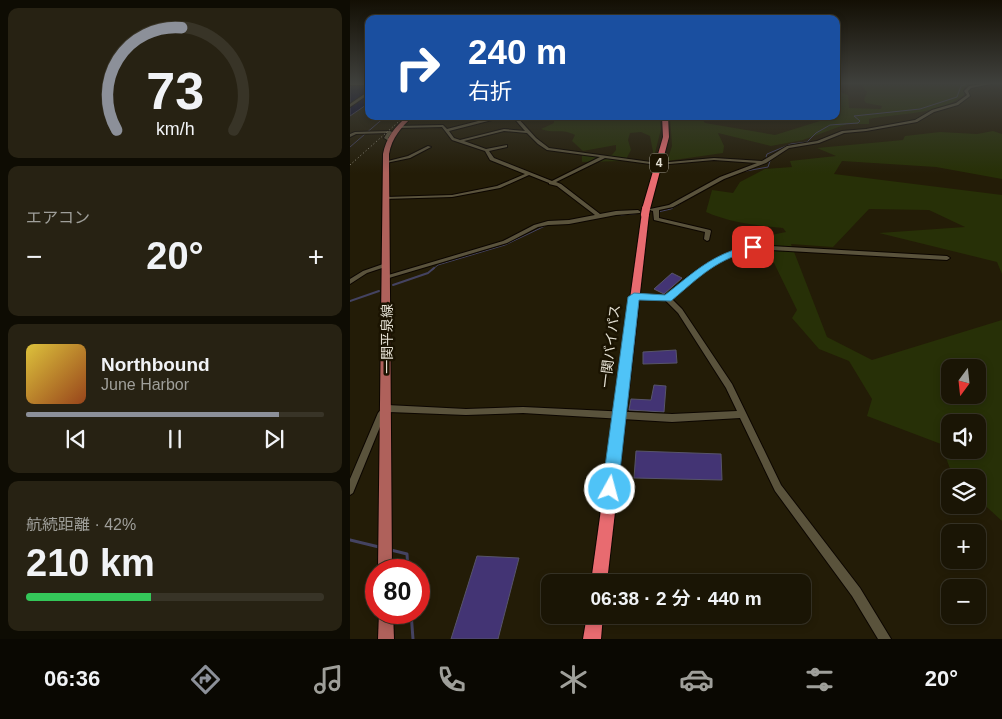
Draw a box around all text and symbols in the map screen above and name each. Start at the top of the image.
text: 240 m [468,32,567,71]
icon: right [385,35,450,100]
text: 73 [146,62,204,120]
text: 右折 [468,79,512,104]
text: km/h [156,119,194,139]
road number: 4 [650,154,668,172]
text: エアコン [26,209,90,226]
pin [732,226,774,268]
icon: arrive [739,233,767,261]
text: 20° [146,235,204,277]
text: − [26,241,42,272]
text: + [308,241,324,272]
street label: 一関バイパス [597,303,623,389]
street label: 一関平泉線 [379,304,395,374]
text: Northbound [101,354,210,375]
north arrow [941,359,986,404]
map controls [941,359,986,624]
text: June Harbor [101,376,189,393]
button: sound [941,414,986,459]
icon: previous [62,425,90,453]
icon: pause [161,425,189,453]
icon: next [260,425,288,453]
position arrow [583,462,635,514]
button: layers [941,469,986,514]
text: 航続距離 · 42% [26,516,136,533]
button: + [941,524,986,569]
text: 210 km [26,542,155,584]
speed limit sign: 80 [365,559,430,624]
button: − [941,579,986,624]
text: 06:38 · 2 分 · 440 m [590,588,762,609]
icon: directions [188,662,223,697]
icon: music [311,662,346,697]
icon: phone [434,662,469,697]
icon: climate [556,662,591,697]
icon: car [679,662,714,697]
icon: filters [802,662,837,697]
text: 06:36 [44,666,100,691]
text: 20° [925,666,958,691]

